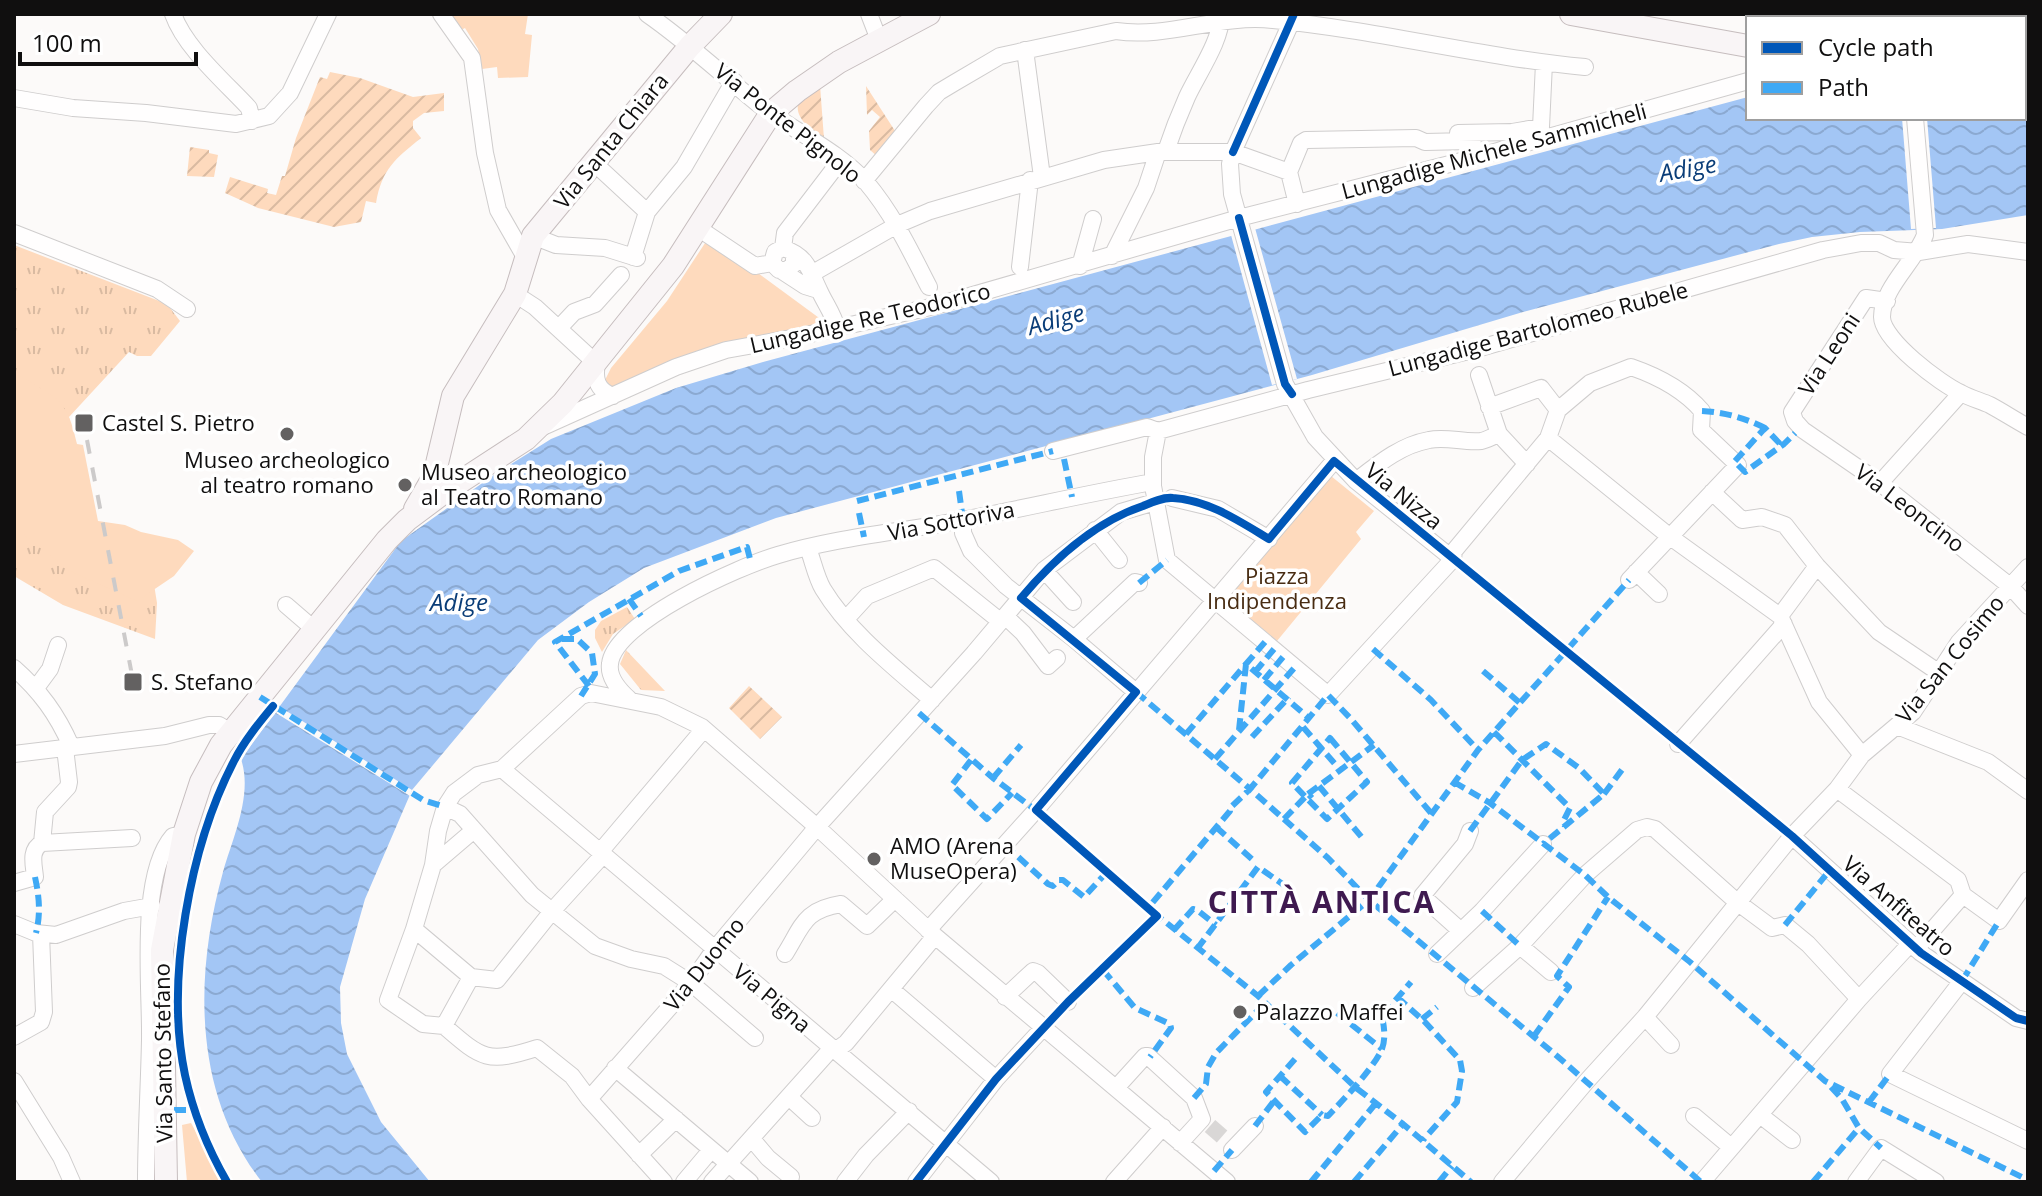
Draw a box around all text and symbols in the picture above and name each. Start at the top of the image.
scale bar [20,16,196,66]
legend [1746,16,2026,120]
text: 100 m [32,26,102,59]
text: Cycle path [1818,30,1934,63]
street label: Via Ponte Pignolo [709,55,868,189]
street label: Via Santa Chiara [546,66,674,215]
text: Path [1818,70,1869,103]
street label: Lungadige Michele Sammicheli [1338,95,1650,205]
water label: Adige [1654,146,1719,189]
street label: Lungadige Bartolomeo Rubele [1384,274,1691,383]
street label: Lungadige Re Teodorico [747,275,993,359]
water label: Adige [1021,295,1088,342]
street label: Via Leoni [1790,306,1866,401]
place label: Castel S. Pietro [102,407,255,437]
marker: Castel S. Pietro [73,412,95,434]
marker: Museo archeologico al teatro romano [278,425,296,443]
place label: Museo archeologico al teatro romano [184,444,390,499]
street label: Via Nizza [1360,455,1450,536]
place label: Museo archeologico al Teatro Romano [421,456,627,511]
street label: Via Leoncino [1850,456,1972,558]
marker: Museo archeologico al Teatro Romano [396,476,414,494]
street label: Via Sottoriva [885,493,1017,547]
park label: Piazza Indipendenza [1207,560,1347,615]
water label: Adige [428,585,488,618]
street label: Via San Cosimo [1888,588,2010,729]
place label: S. Stefano [151,666,253,696]
marker: S. Stefano [122,671,144,693]
place label: AMO (Arena MuseOpera) [890,830,1017,885]
street label: Via Anfiteatro [1837,848,1962,962]
marker: AMO (Arena MuseOpera) [865,850,883,868]
district label: CITTÀ ANTICA [1208,881,1436,922]
street label: Via Duomo [656,910,750,1017]
street label: Via Pigna [727,956,818,1039]
street label: Via Santo Stefano [145,963,179,1143]
place label: Palazzo Maffei [1256,996,1404,1026]
marker: Palazzo Maffei [1231,1003,1249,1021]

